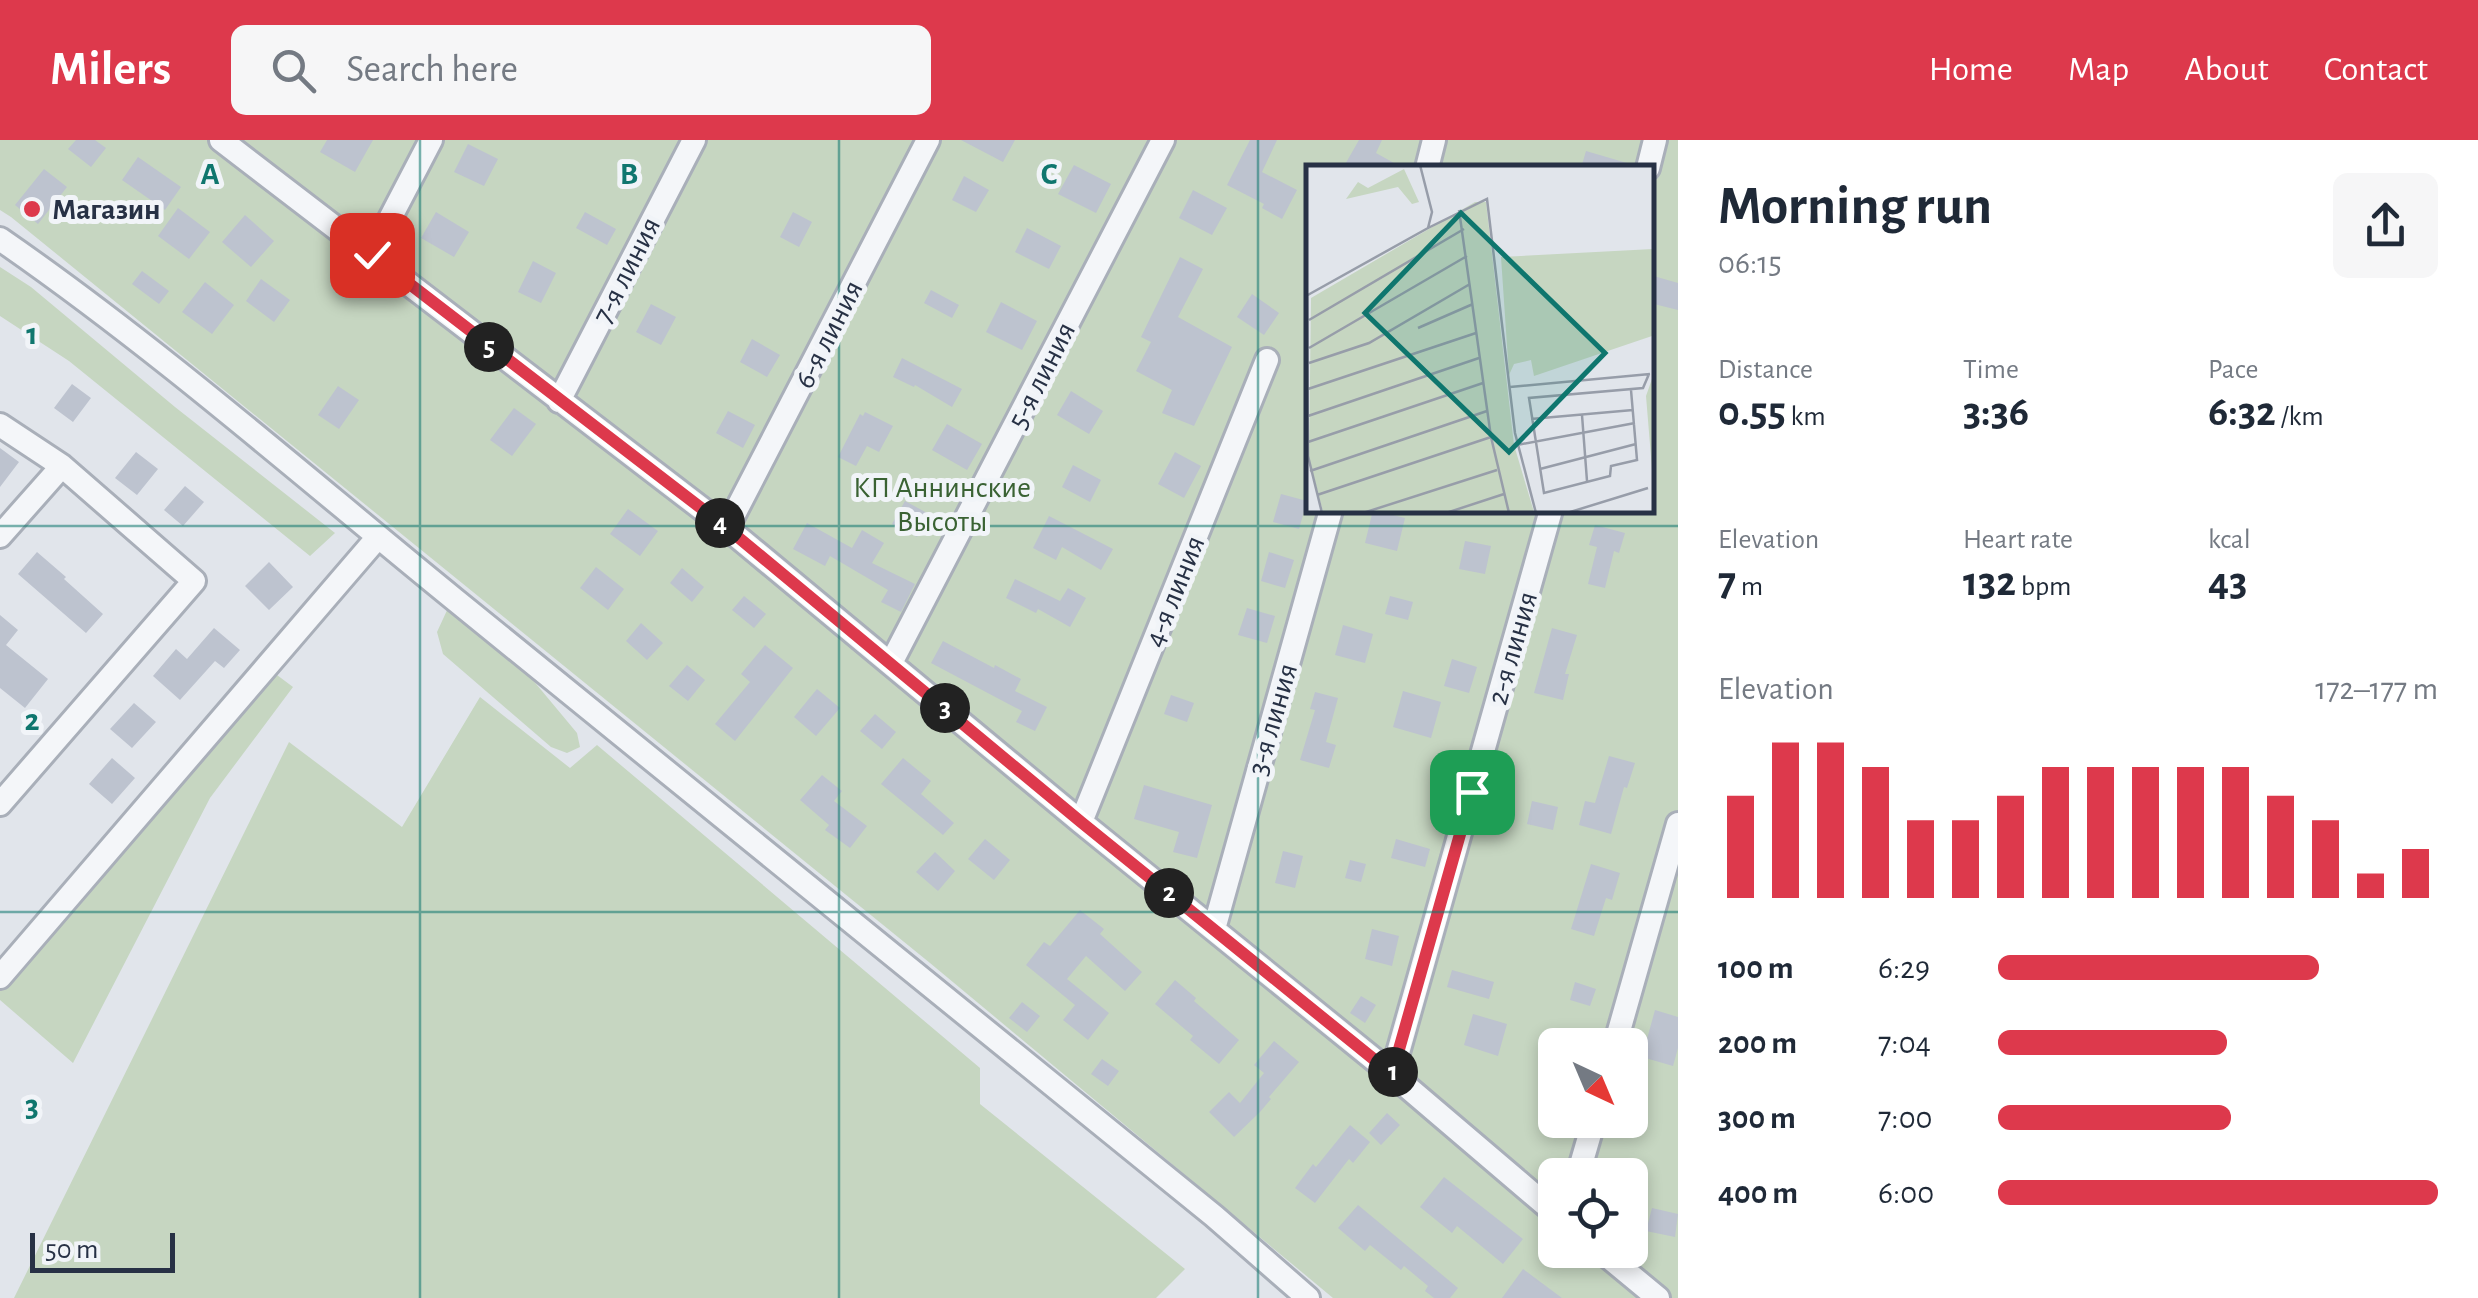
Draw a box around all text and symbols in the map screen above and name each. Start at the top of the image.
search box [231,25,931,115]
icon: search [266,43,321,98]
text: Milers [50,46,171,94]
text: Search here [346,51,518,89]
text: Home [1929,52,2013,87]
text: Map [2068,52,2129,87]
text: About [2184,52,2269,87]
text: Contact [2324,52,2428,87]
text: A [200,158,220,190]
text: B [620,158,638,190]
text: C [1041,158,1058,190]
inset map [1306,165,1653,512]
button: share [2333,173,2438,278]
text: Morning run [1718,179,1992,234]
place label: Магазин [52,195,161,225]
marker: Магазин [21,198,43,220]
street label: 7-я линия [587,212,666,328]
pin [330,213,415,298]
icon: check [345,228,400,283]
text: 06:15 [1718,247,1782,279]
street label: 6-я линия [789,276,869,393]
street label: 5-я линия [1002,317,1081,434]
text: 1 [26,318,38,350]
pin: 5 [464,322,514,372]
text: 5 [483,333,495,361]
text: Distance [1718,356,1813,384]
text: Time [1963,356,2019,384]
text: Pace [2208,356,2258,384]
text: 0.55 [1718,391,1786,433]
text: 3:36 [1963,391,2029,433]
text: 6:32 [2208,391,2276,433]
text: km [1786,403,1826,431]
text: /km [2276,403,2324,431]
park label: КП Аннинские Высоты [853,473,1031,537]
pin: 4 [695,498,745,548]
text: 4 [713,509,727,537]
text: Elevation [1718,526,1819,554]
text: Heart rate [1963,526,2073,554]
text: kcal [2208,526,2251,554]
street label: 4-я линия [1139,532,1211,651]
text: 7 [1718,561,1736,603]
text: 132 [1963,561,2016,603]
text: 43 [2208,561,2247,603]
text: m [1736,573,1763,601]
text: bpm [2016,573,2071,601]
street label: 2-я линия [1483,588,1543,708]
street label: 3-я линия [1243,660,1303,779]
text: Elevation [1718,673,1834,705]
text: 172–177 m [2315,673,2438,705]
pin: 3 [920,683,970,733]
text: 3 [939,694,951,722]
text: 2 [24,704,40,736]
pin [1430,750,1515,835]
icon: arrive [1445,765,1500,820]
pin: 2 [1144,868,1194,918]
text: 2 [1162,879,1176,907]
text: 100 m [1718,952,1794,984]
text: 6:29 [1878,952,1930,984]
text: 200 m [1718,1027,1797,1059]
text: 7:04 [1878,1027,1931,1059]
north arrow [1538,1028,1648,1138]
map controls [1538,1028,1648,1268]
pin: 1 [1368,1047,1418,1097]
text: 1 [1388,1058,1398,1086]
text: 3 [25,1090,39,1122]
text: 300 m [1718,1102,1796,1134]
text: 7:00 [1878,1102,1932,1134]
button: locate [1538,1158,1648,1268]
text: 400 m [1718,1177,1798,1209]
text: 6:00 [1878,1177,1934,1209]
scale bar [30,1228,175,1272]
text: 50 m [45,1236,99,1264]

